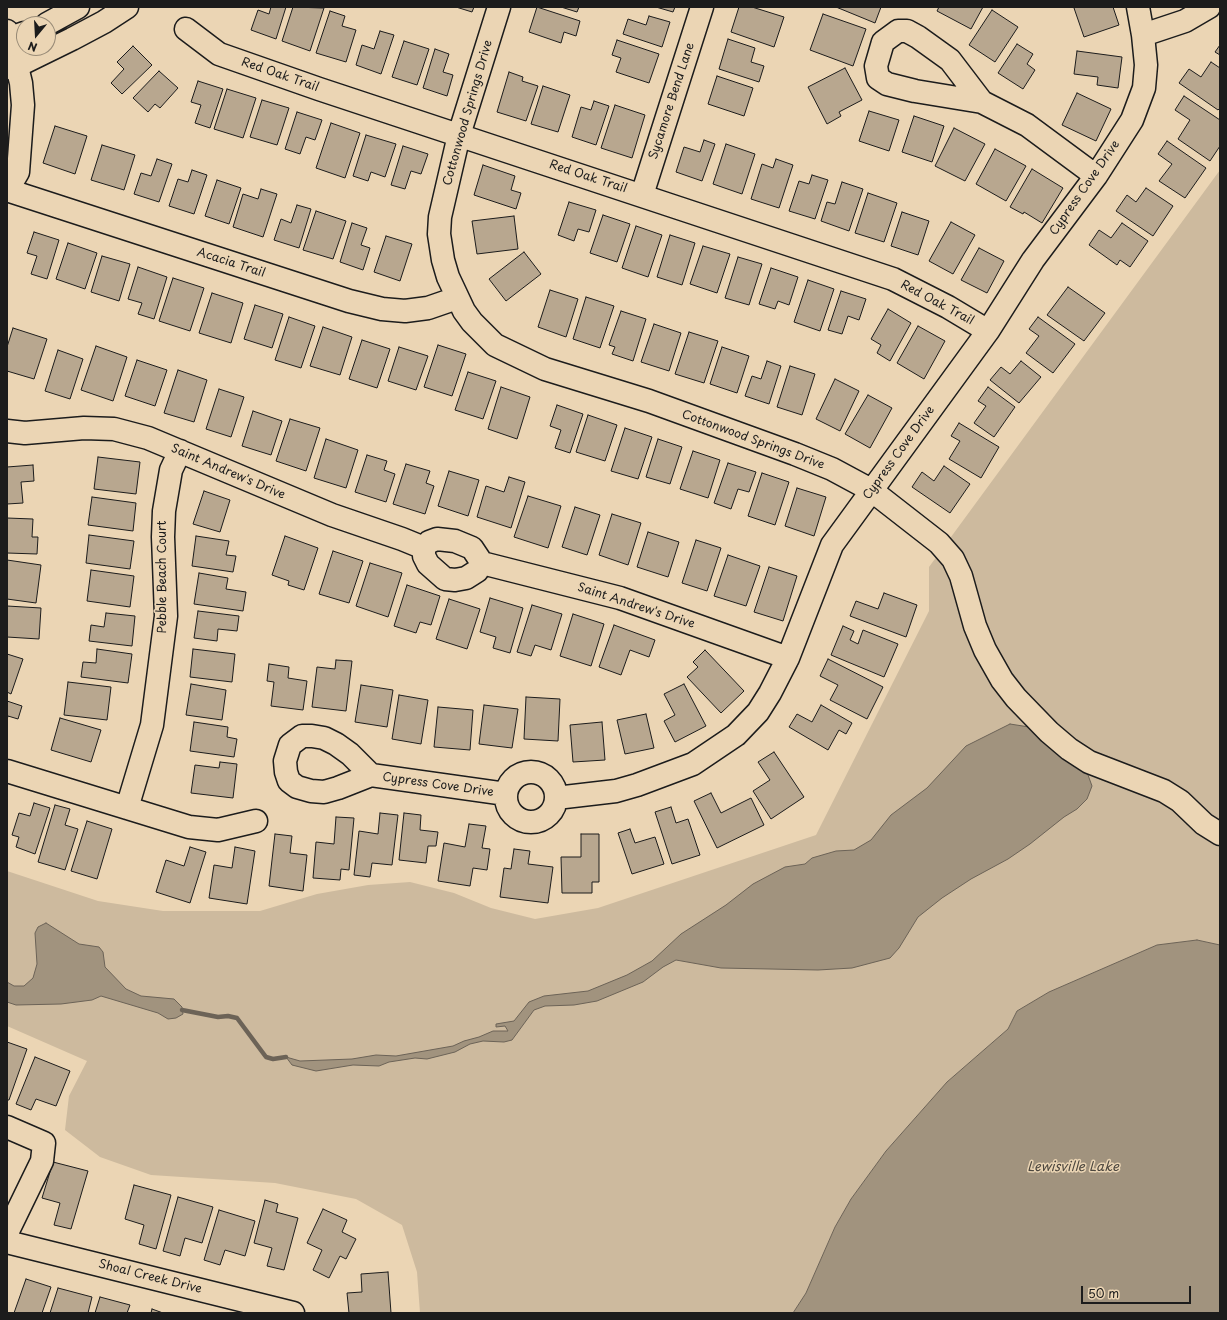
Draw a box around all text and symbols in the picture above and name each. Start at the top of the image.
north arrow [16,16,56,56]
text: N [26,38,39,56]
street label: Cottonwood Springs Drive [440,39,496,187]
street label: Sycamore Bend Lane [646,41,698,161]
street label: Red Oak Trail [239,55,321,95]
street label: Cypress Cove Drive [1047,138,1123,238]
street label: Red Oak Trail [547,158,629,196]
street label: Acacia Trail [195,245,267,281]
street label: Red Oak Trail [898,278,976,328]
street label: Cypress Cove Drive [860,403,938,503]
street label: Cottonwood Springs Drive [680,407,826,473]
street label: Saint Andrew's Drive [169,441,287,503]
street label: Pebble Beach Court [156,521,170,633]
street label: Saint Andrew's Drive [576,580,696,632]
street label: Cypress Cove Drive [381,770,495,800]
water label: Lewisville Lake [1027,1159,1119,1175]
street label: Shoal Creek Drive [97,1257,203,1297]
scale bar [1083,1278,1193,1304]
text: 50 m [1088,1284,1119,1302]

